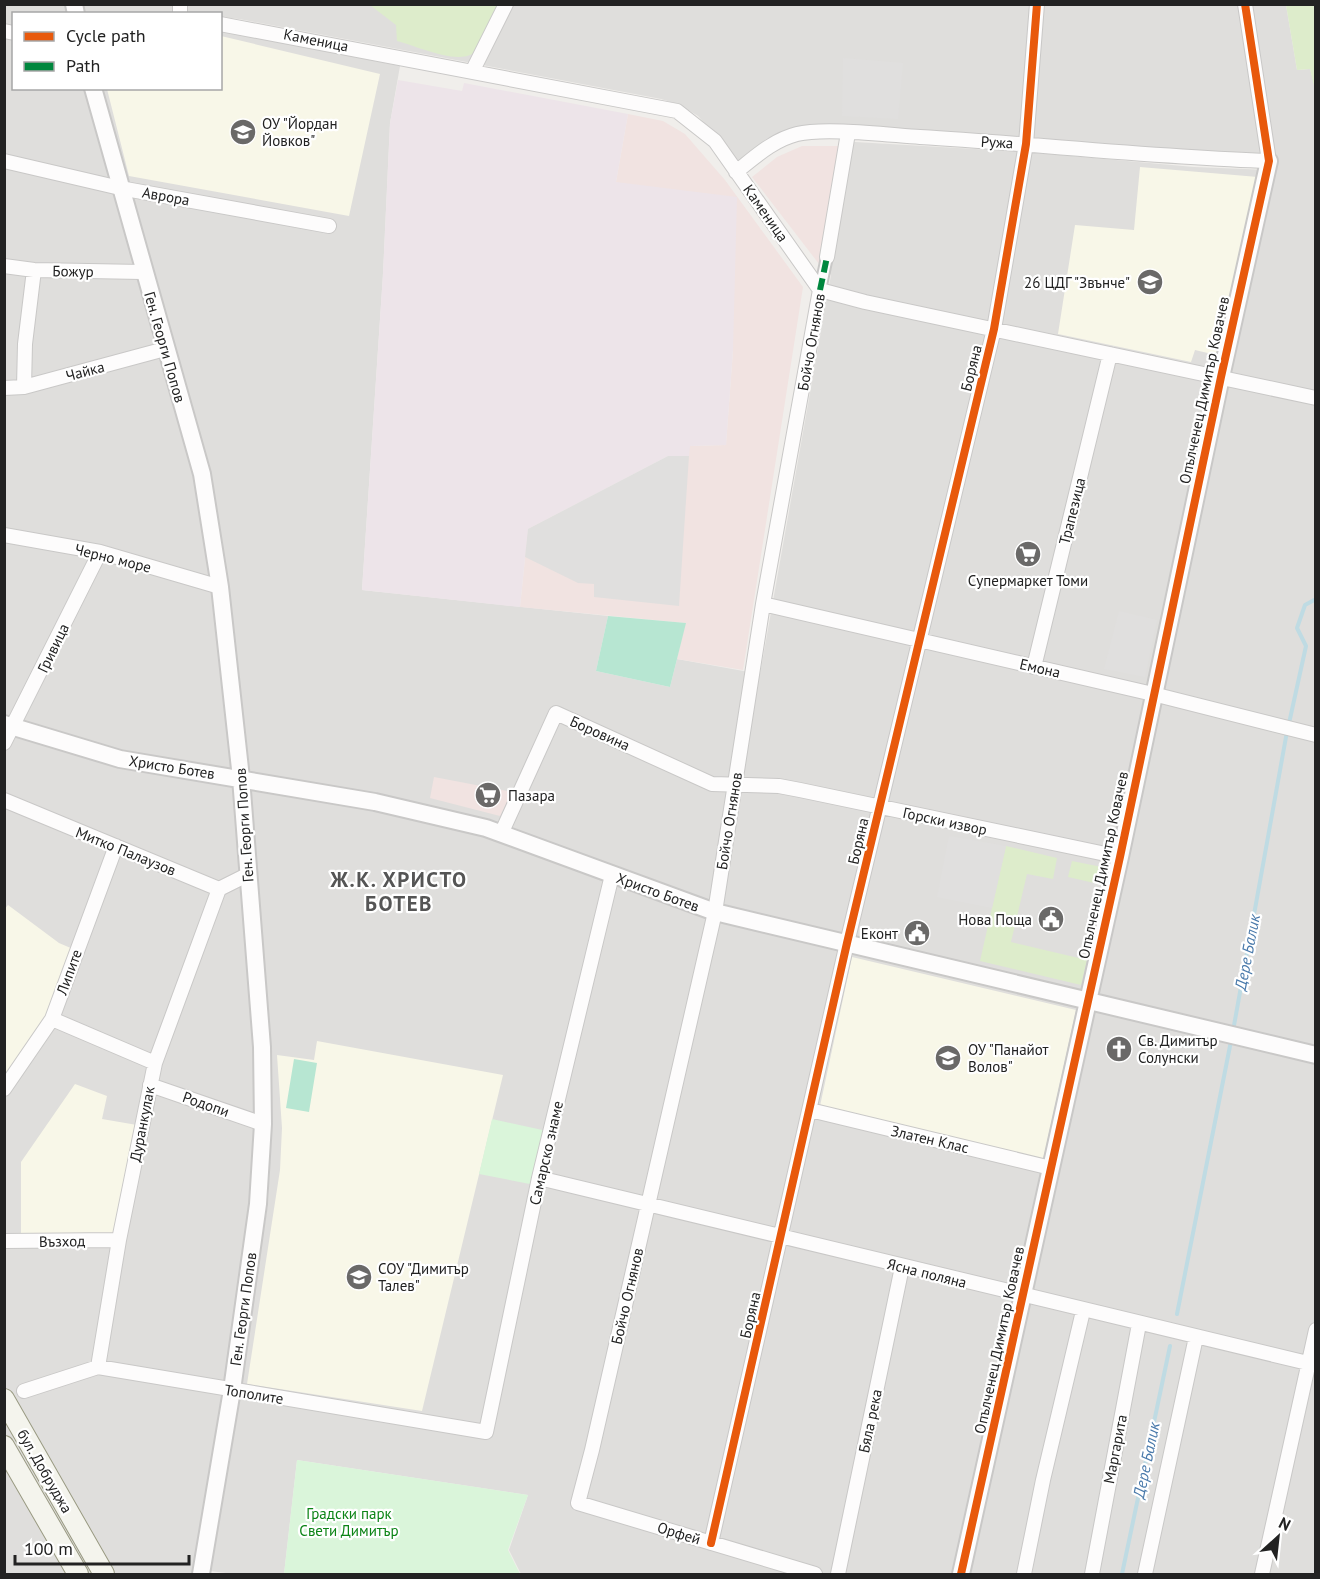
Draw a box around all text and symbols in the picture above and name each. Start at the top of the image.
legend [12,12,222,90]
text: Cycle path [66,24,146,47]
street label: Каменица [282,24,350,56]
text: Path [66,54,100,77]
place label: ОУ "Йордан Йовков" [262,114,338,150]
school or university icon: ОУ "Йордан Йовков" [228,117,258,147]
street label: Ружа [980,132,1014,152]
street label: Каменица [739,181,793,245]
street label: Аврора [141,182,191,210]
street label: Божур [52,261,94,281]
school or university icon: 26 ЦДГ "Звънче" [1135,267,1165,297]
place label: 26 ЦДГ "Звънче" [1024,273,1130,292]
street label: Ген. Георги Попов [140,289,190,405]
street label: Бойчо Огнянов [793,292,829,392]
street label: Опълченец Димитър Ковачев [1175,295,1233,485]
street label: Боряна [956,343,986,393]
street label: Чайка [64,357,106,385]
street label: Трапезица [1055,476,1089,546]
street label: Черно море [73,539,153,577]
supermarket icon: Супермаркет Томи [1013,539,1043,569]
place label: Супермаркет Томи [968,571,1088,590]
street label: Гривица [33,620,73,676]
street label: Емона [1018,654,1062,682]
street label: Боровина [567,711,633,755]
street label: Христо Ботев [128,751,216,783]
street label: Ген. Георги Попов [231,767,257,883]
street label: Опълченец Димитър Ковачев [1074,770,1132,960]
street label: Бойчо Огнянов [712,771,746,871]
supermarket icon: Пазара [473,780,503,810]
place label: Пазара [508,786,555,805]
street label: Горски извор [901,803,989,839]
street label: Боряна [843,816,873,866]
street label: Митко Палаузов [73,822,179,880]
district label: Ж.К. ХРИСТО БОТЕВ [329,866,468,917]
street label: Христо Ботев [614,868,702,916]
public building icon: Нова Поща [1036,904,1066,934]
place label: Нова Поща [958,910,1032,929]
water label: Дере Балик [1229,912,1264,994]
public building icon: Еконт [902,918,932,948]
place label: Еконт [861,924,898,943]
street label: Липите [52,947,86,998]
place label: Св. Димитър Солунски [1138,1031,1218,1067]
church icon: Св. Димитър Солунски [1104,1034,1134,1064]
place label: ОУ "Панайот Волов" [968,1040,1049,1076]
school or university icon: ОУ "Панайот Волов" [933,1043,963,1073]
street label: Дуранкулак [125,1084,159,1163]
street label: Родопи [180,1087,232,1121]
street label: Самарско знаме [525,1099,567,1207]
street label: Златен Клас [889,1121,971,1157]
street label: Възход [39,1231,85,1251]
street label: Опълченец Димитър Ковачев [970,1245,1028,1435]
street label: Бойчо Огнянов [607,1246,647,1346]
street label: Ген. Георги Попов [226,1251,260,1367]
street label: Ясна поляна [885,1254,969,1292]
place label: СОУ "Димитър Талев" [378,1259,469,1295]
school or university icon: СОУ "Димитър Талев" [344,1262,374,1292]
street label: Боряна [735,1290,765,1340]
street label: Тополите [223,1380,285,1408]
street label: Бяла река [854,1387,886,1455]
street label: Маргарита [1099,1413,1131,1485]
water label: Дере Балик [1128,1420,1164,1502]
street label: бул. Добруджа [13,1426,77,1516]
park label: Градски парк Свети Димитър [299,1504,399,1540]
north arrow [1248,1507,1308,1567]
text: N [1276,1512,1294,1535]
street label: Орфей [655,1517,703,1549]
scale bar [15,1528,189,1566]
text: 100 m [24,1537,73,1560]

